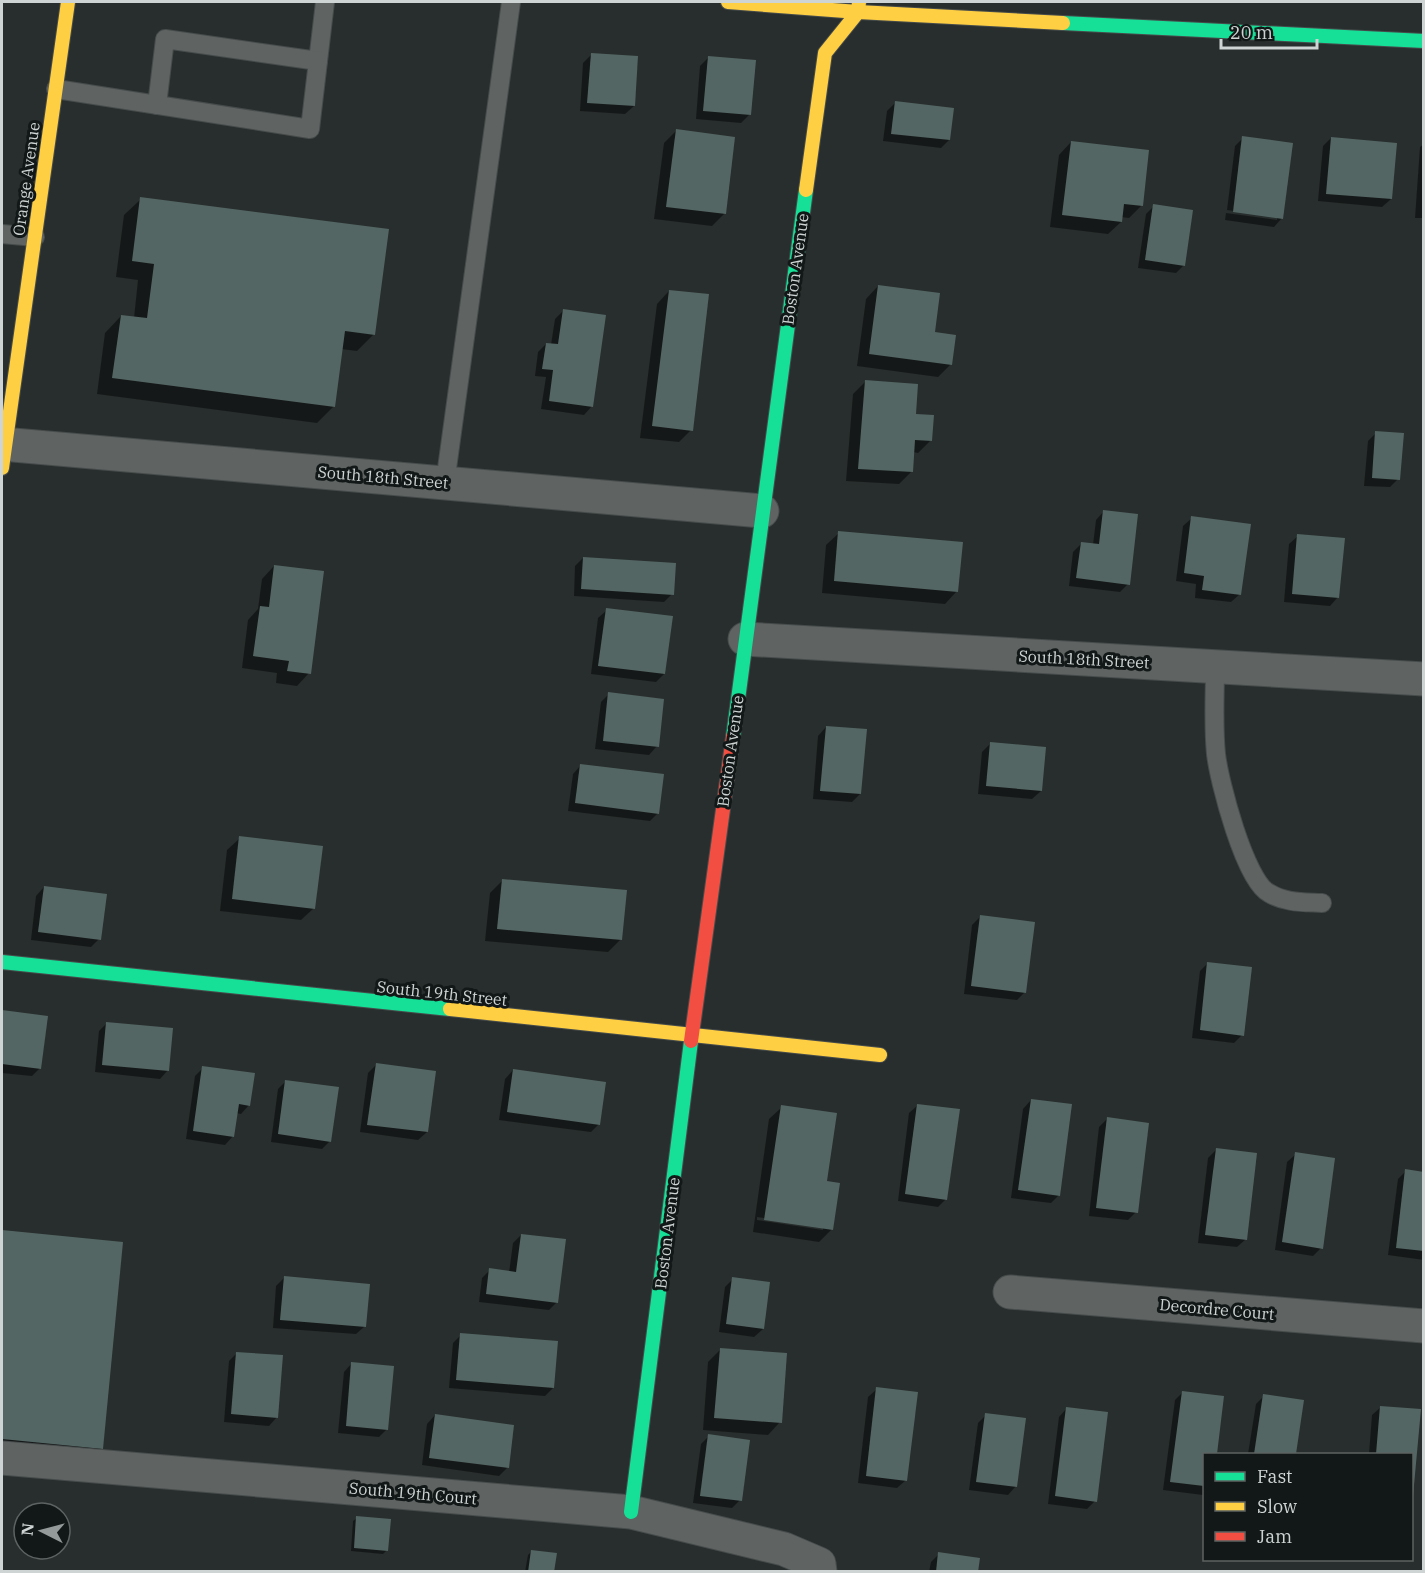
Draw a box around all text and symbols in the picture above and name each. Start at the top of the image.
scale bar [1221,12,1317,50]
text: 20 m [1230,21,1273,44]
street label: Orange Avenue [8,121,44,237]
street label: Boston Avenue [777,212,813,326]
street label: South 18th Street [317,461,450,493]
street label: South 18th Street [1018,646,1150,672]
street label: Boston Avenue [712,694,748,808]
street label: South 19th Street [376,976,509,1010]
street label: Boston Avenue [650,1176,684,1290]
street label: Decordre Court [1159,1294,1276,1324]
legend [1203,1453,1413,1561]
text: Fast [1257,1465,1292,1488]
street label: South 19th Court [348,1477,478,1509]
text: Slow [1257,1495,1297,1518]
north arrow [12,1501,72,1561]
text: N [16,1522,38,1537]
text: Jam [1257,1525,1292,1548]

